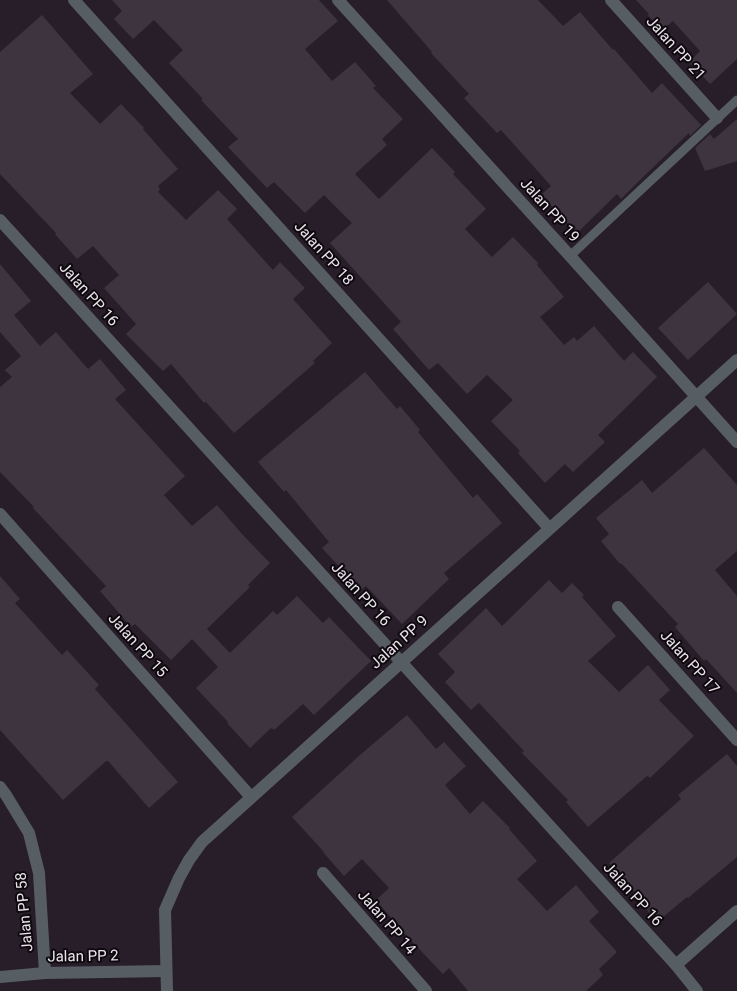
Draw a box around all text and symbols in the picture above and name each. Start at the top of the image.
street label: Jalan PP 21 [643,12,709,84]
street label: Jalan PP 19 [517,174,583,246]
street label: Jalan PP 18 [291,217,357,289]
street label: Jalan PP 16 [56,258,122,330]
street label: Jalan PP 16 [328,558,394,630]
street label: Jalan PP 15 [105,609,171,681]
street label: Jalan PP 9 [366,611,432,673]
street label: Jalan PP 17 [657,626,723,698]
street label: Jalan PP 16 [600,858,666,930]
street label: Jalan PP 58 [12,871,36,953]
street label: Jalan PP 14 [354,886,420,958]
street label: Jalan PP 2 [47,946,119,966]

